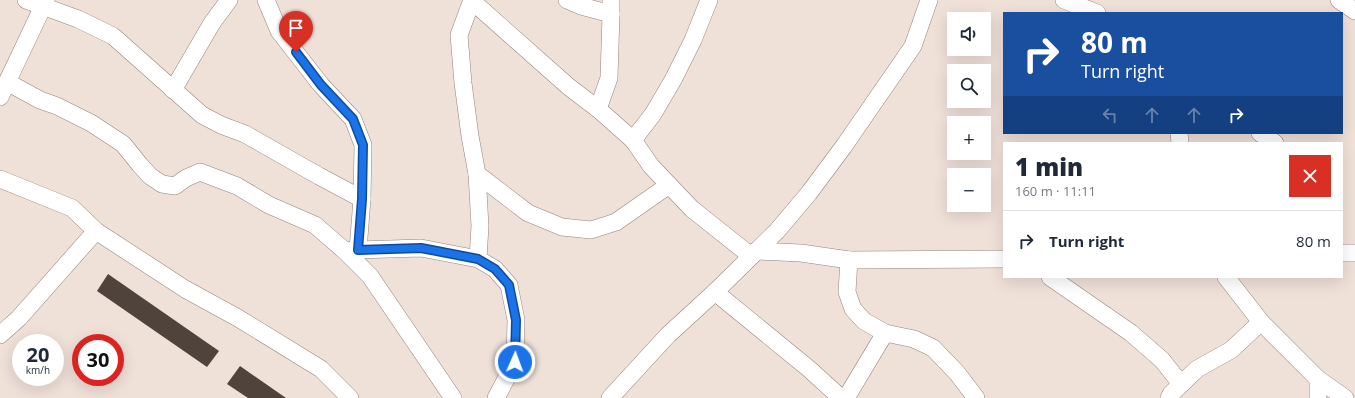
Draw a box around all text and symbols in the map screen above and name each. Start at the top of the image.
pin [279,11,313,52]
map controls [947,12,991,212]
button: sound [947,12,991,56]
icon: arrive [285,17,307,39]
text: 80 m [1081,23,1148,61]
icon: right [1015,28,1067,80]
text: Turn right [1081,59,1164,83]
button: search [947,64,991,108]
icon: left [1099,104,1121,126]
icon: ahead [1141,104,1163,126]
icon: ahead [1183,104,1205,126]
icon: right [1225,104,1247,126]
button: + [947,116,991,160]
text: 1 min [1015,150,1083,183]
button: close [1289,155,1331,197]
button: − [947,168,991,212]
text: 160 m · 11:11 [1015,182,1096,200]
icon: right [1015,230,1037,252]
text: Turn right [1049,231,1124,251]
text: 80 m [1296,231,1331,251]
speed limit sign: 30 [72,334,124,386]
text: 20 [27,341,49,368]
position arrow [494,341,536,383]
text: km/h [26,363,50,377]

